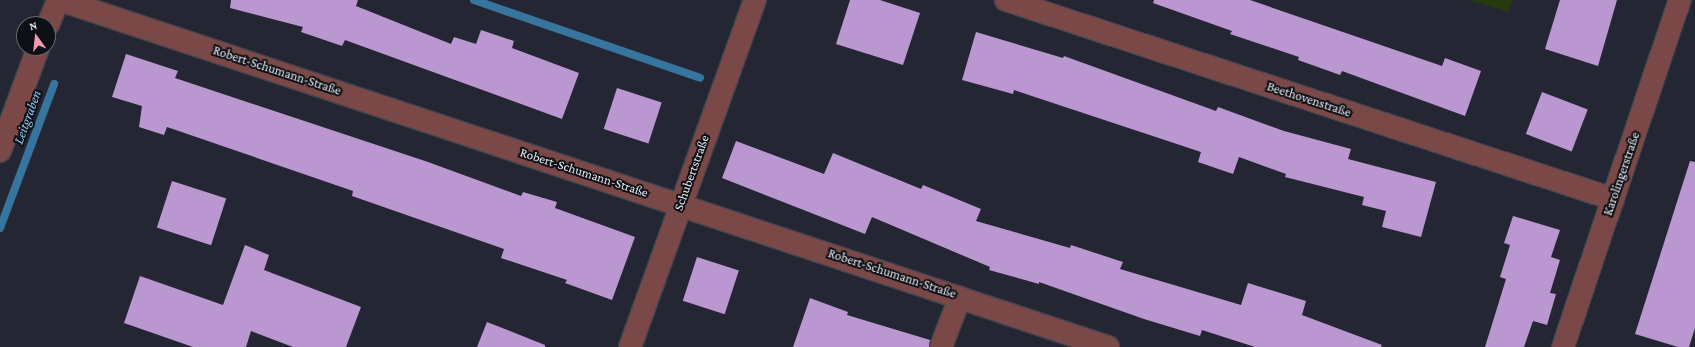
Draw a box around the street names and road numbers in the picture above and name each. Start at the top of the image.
street label: Robert-Schumann-Straße [211,43,343,99]
street label: Beethovenstraße [1265,79,1353,121]
street label: Karolingerstraße [1600,130,1644,218]
street label: Schubertstraße [671,133,713,213]
street label: Robert-Schumann-Straße [518,145,650,201]
street label: Robert-Schumann-Straße [826,246,958,302]

